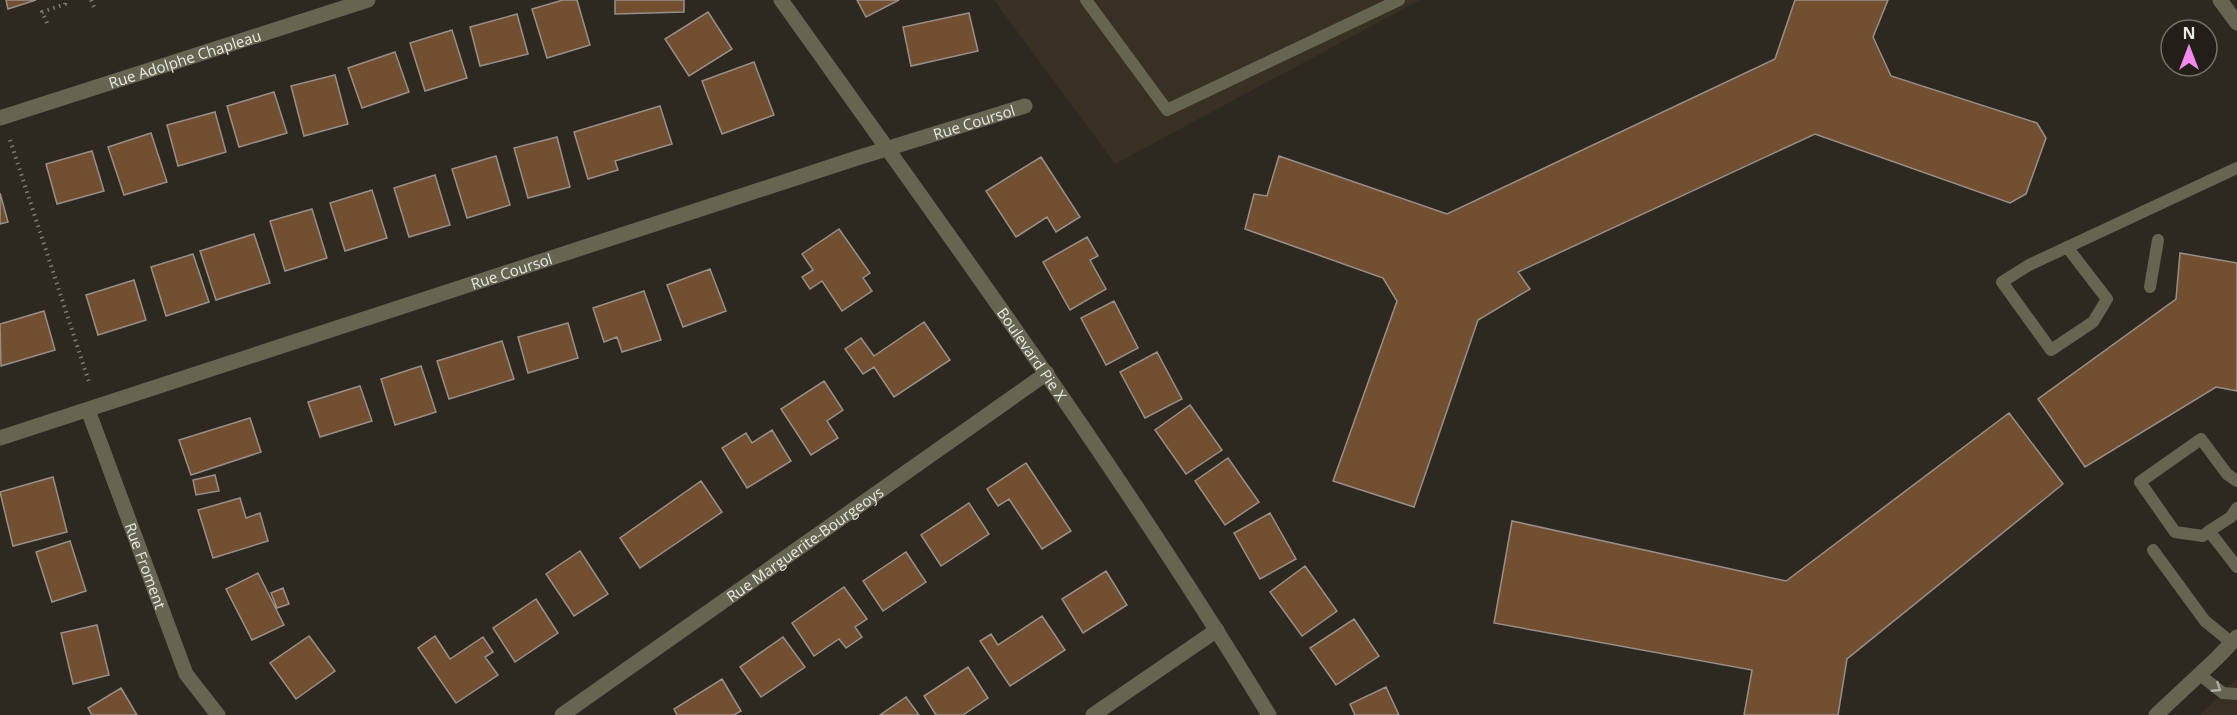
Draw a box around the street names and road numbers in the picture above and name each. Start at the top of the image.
street label: Rue Adolphe Chapleau [106,25,264,93]
street label: Rue Coursol [931,100,1017,144]
street label: Rue Coursol [468,248,555,294]
street label: Boulevard Pie X [993,303,1072,405]
street label: Rue Marguerite-Bourgeoys [722,482,887,606]
street label: Rue Froment [121,520,171,612]

